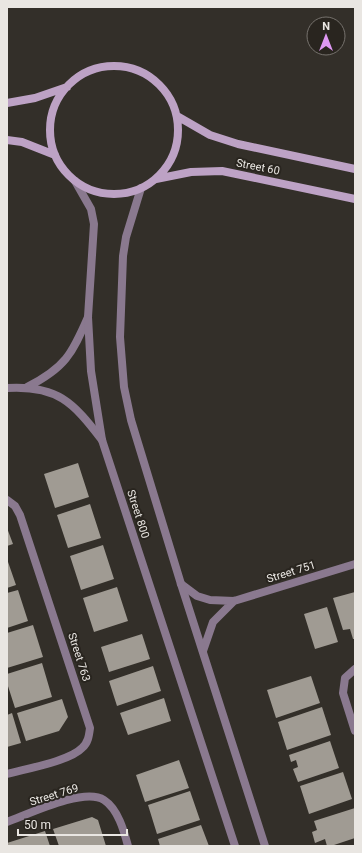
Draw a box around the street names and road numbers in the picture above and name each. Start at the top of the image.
street label: Street 60 [235,156,281,178]
street label: Street 800 [124,488,152,540]
street label: Street 751 [265,558,317,586]
street label: Street 763 [65,631,93,683]
street label: Street 769 [28,781,80,809]

